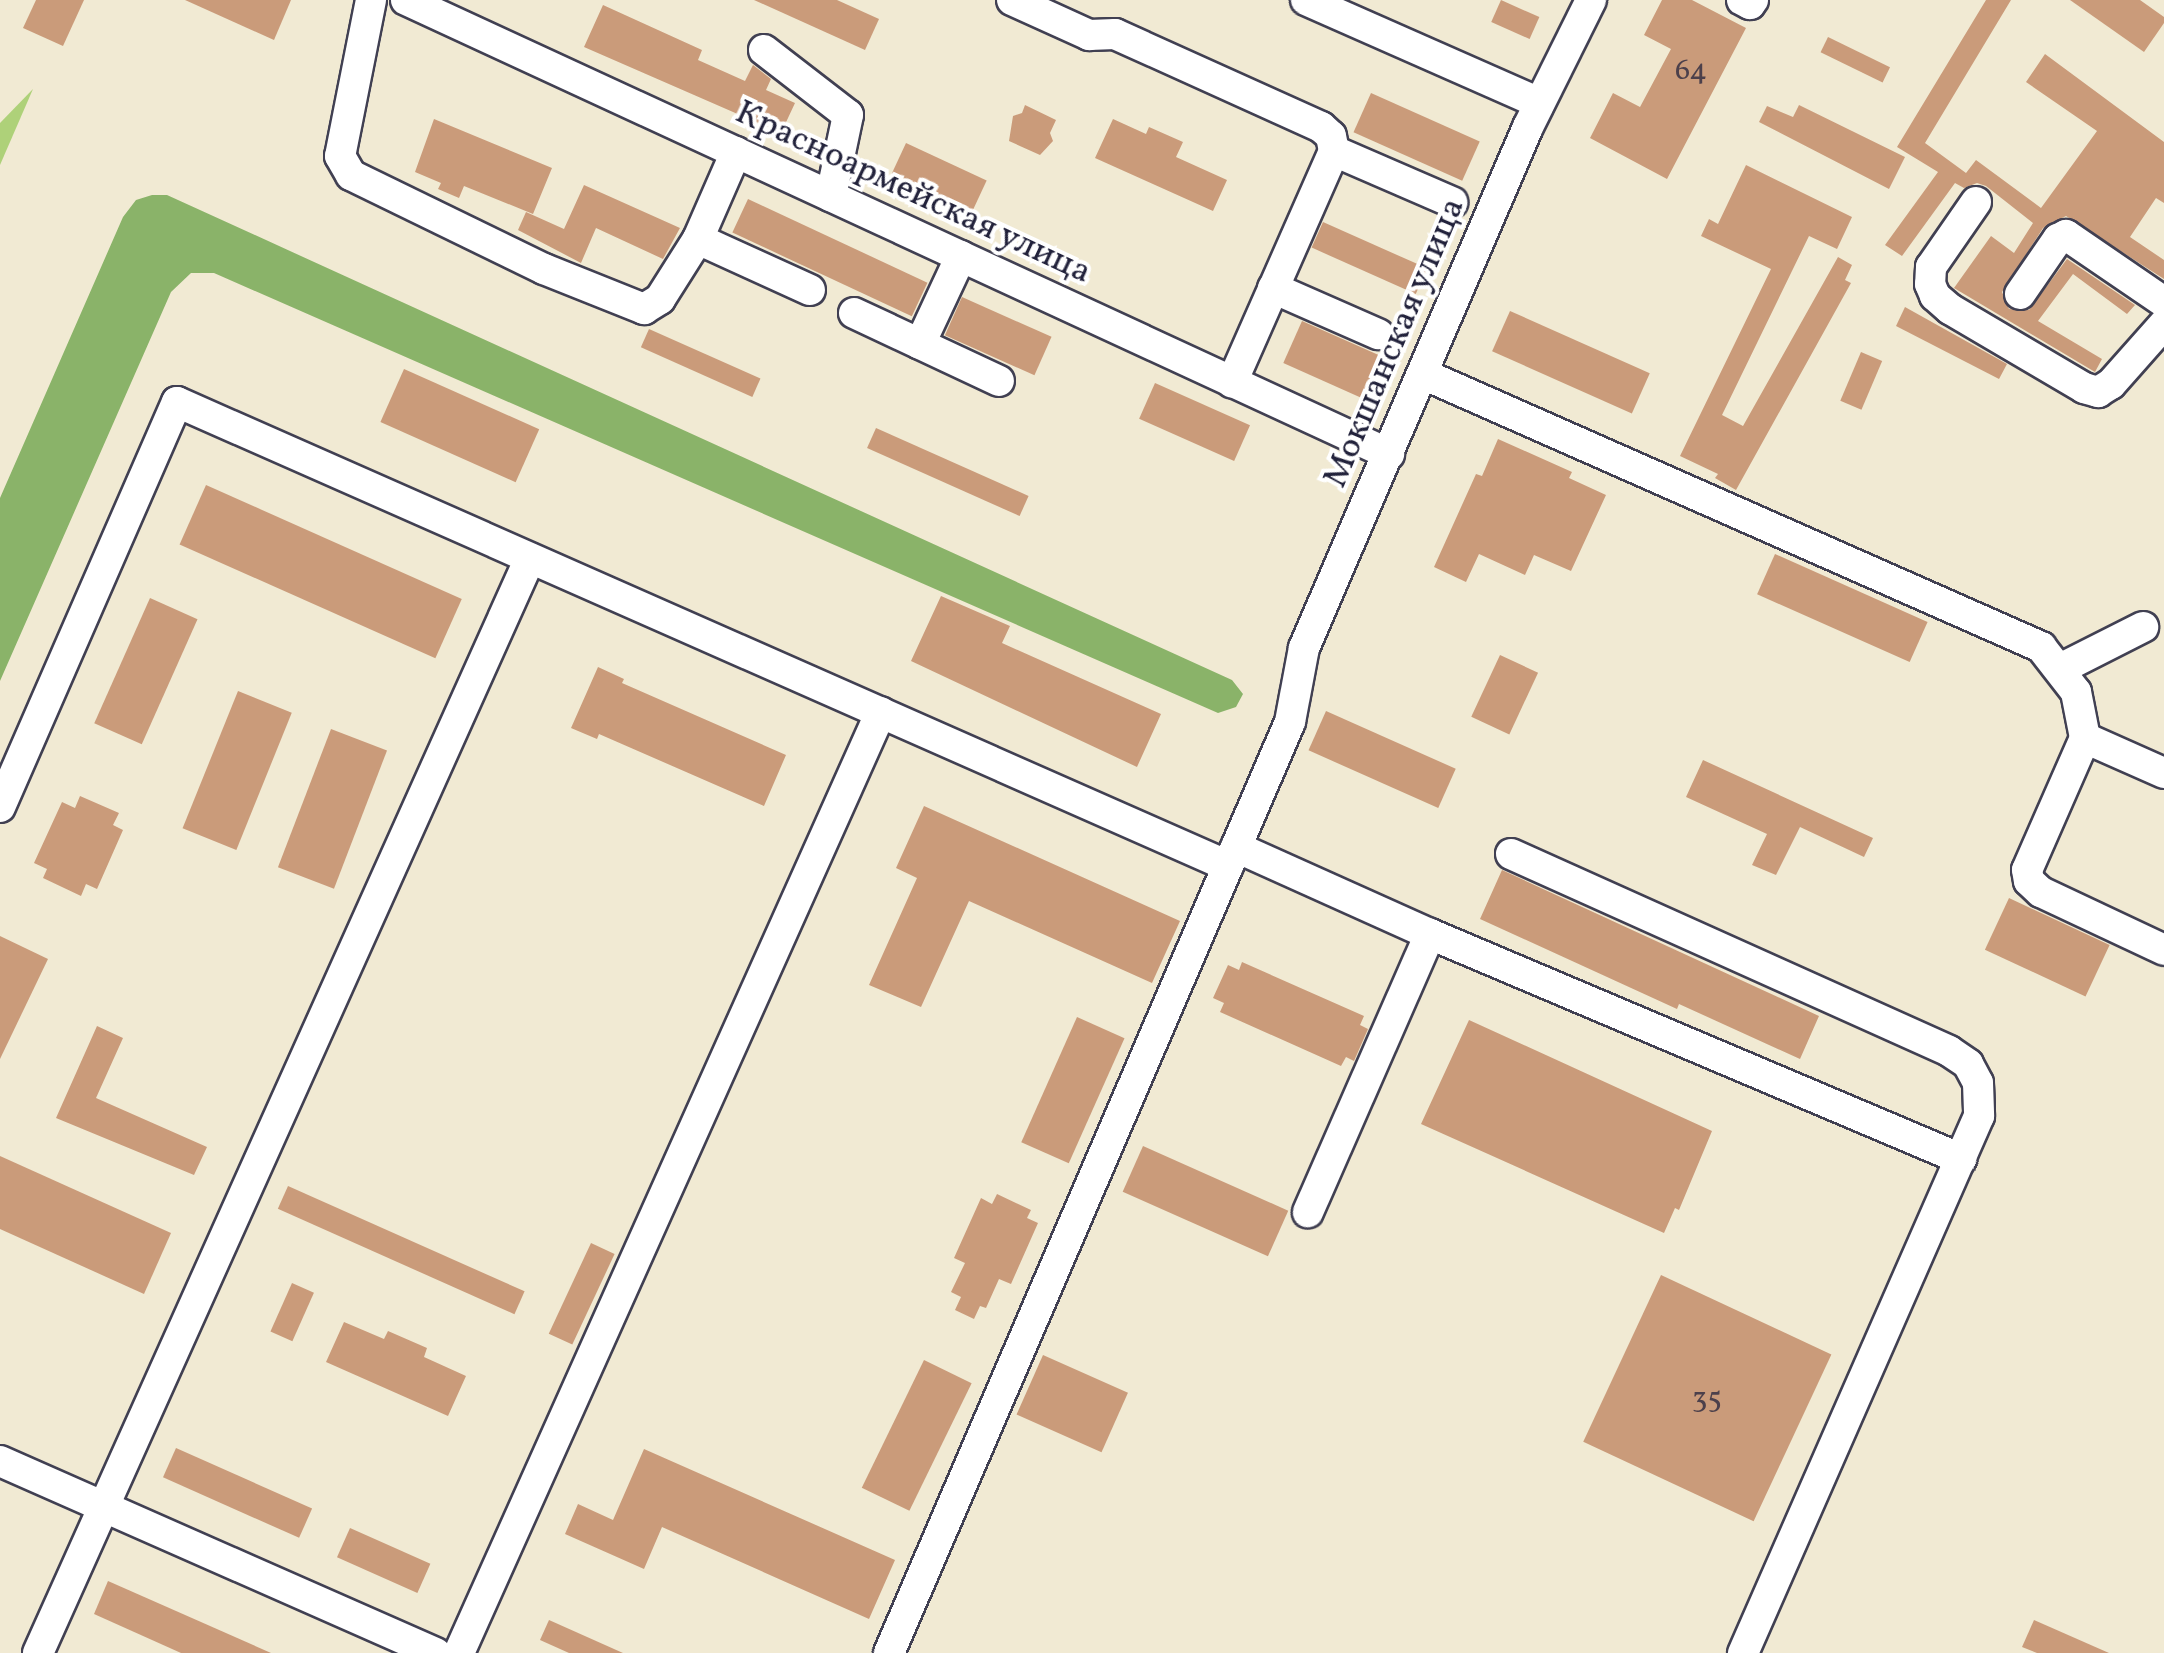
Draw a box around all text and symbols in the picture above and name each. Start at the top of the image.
house number: 64 [1675,53,1707,89]
street label: Красноармейская улица [728,92,1098,294]
street label: Мокшанская улица [1315,191,1475,495]
house number: 35 [1692,1381,1722,1417]

